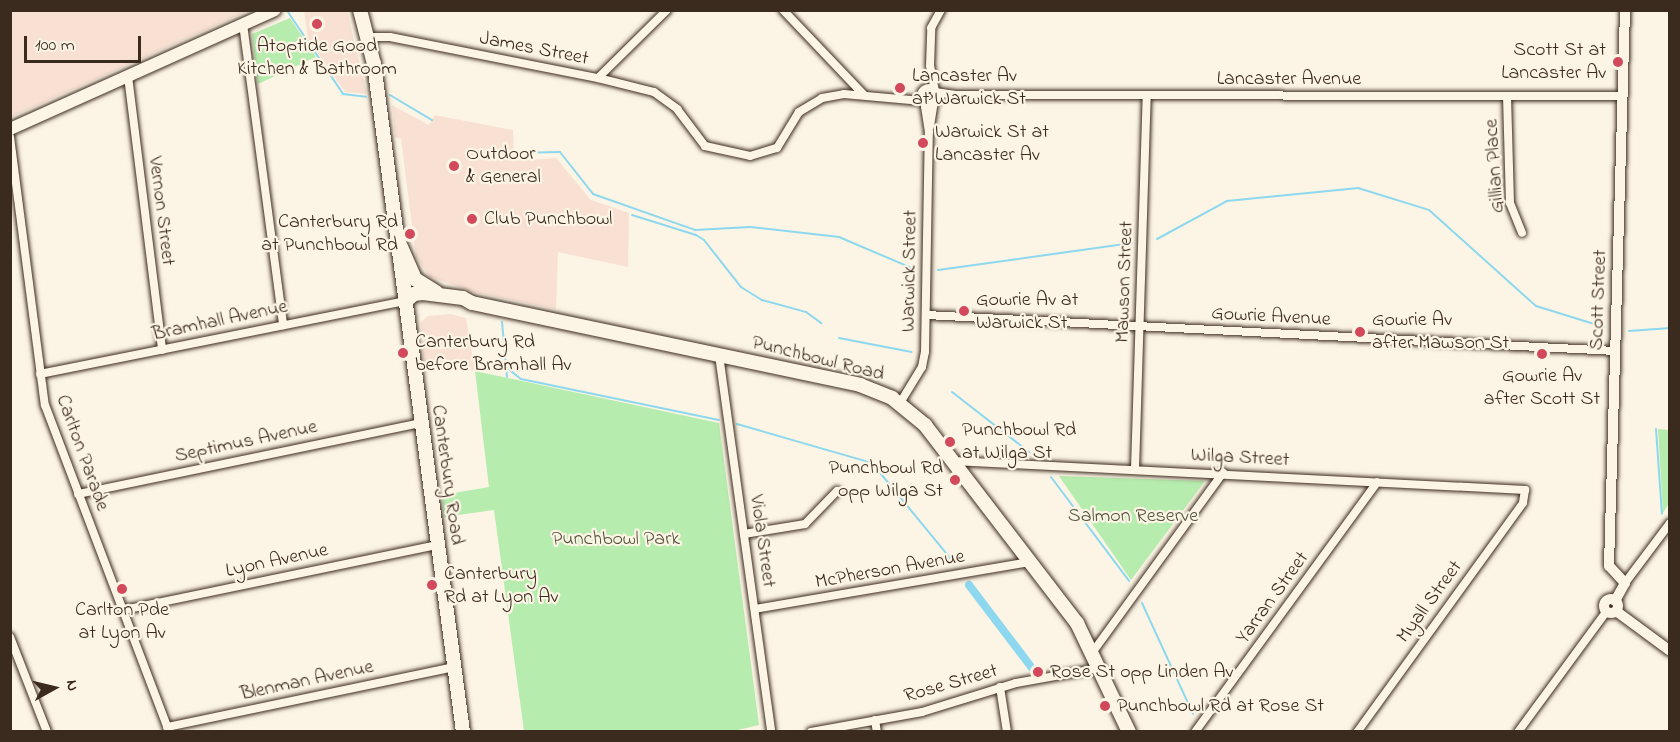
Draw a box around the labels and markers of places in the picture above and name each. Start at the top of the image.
marker: Atoptide Good Kitchen & Bathroom [310,17,324,31]
place label: Atoptide Good Kitchen & Bathroom [237,34,397,81]
place label: Scott St at Lancaster Av [1501,39,1606,86]
marker: Scott St at Lancaster Av [1611,55,1625,69]
place label: Lancaster Av at Warwick St [912,64,1026,111]
marker: Lancaster Av at Warwick St [893,81,907,95]
place label: Warwick St at Lancaster Av [935,120,1049,167]
marker: Warwick St at Lancaster Av [916,136,930,150]
place label: Outdoor & General [466,142,541,189]
marker: Outdoor & General [447,159,461,173]
place label: Club Punchbowl [484,207,612,231]
place label: Canterbury Rd at Punchbowl Rd [261,210,398,257]
marker: Club Punchbowl [465,212,479,226]
marker: Canterbury Rd at Punchbowl Rd [403,227,417,241]
place label: Gowrie Av at Warwick St [976,288,1078,335]
marker: Gowrie Av at Warwick St [957,304,971,318]
place label: Gowrie Av after Mawson St [1372,308,1509,355]
marker: Gowrie Av after Mawson St [1353,325,1367,339]
place label: Canterbury Rd before Bramhall Av [415,330,571,377]
marker: Canterbury Rd before Bramhall Av [396,346,410,360]
marker: Gowrie Av after Scott St [1535,347,1549,361]
place label: Gowrie Av after Scott St [1484,364,1600,411]
place label: Punchbowl Rd at Wilga St [962,418,1076,465]
marker: Punchbowl Rd at Wilga St [943,435,957,449]
place label: Punchbowl Rd opp Wilga St [829,456,943,503]
marker: Punchbowl Rd opp Wilga St [948,473,962,487]
place label: Canterbury Rd at Lyon Av [444,562,558,609]
marker: Canterbury Rd at Lyon Av [425,578,439,592]
marker: Carlton Pde at Lyon Av [115,582,129,596]
place label: Carlton Pde at Lyon Av [75,598,169,645]
place label: Rose St opp Linden Av [1050,660,1233,684]
marker: Rose St opp Linden Av [1031,665,1045,679]
place label: Punchbowl Rd at Rose St [1117,694,1324,718]
marker: Punchbowl Rd at Rose St [1098,699,1112,713]

